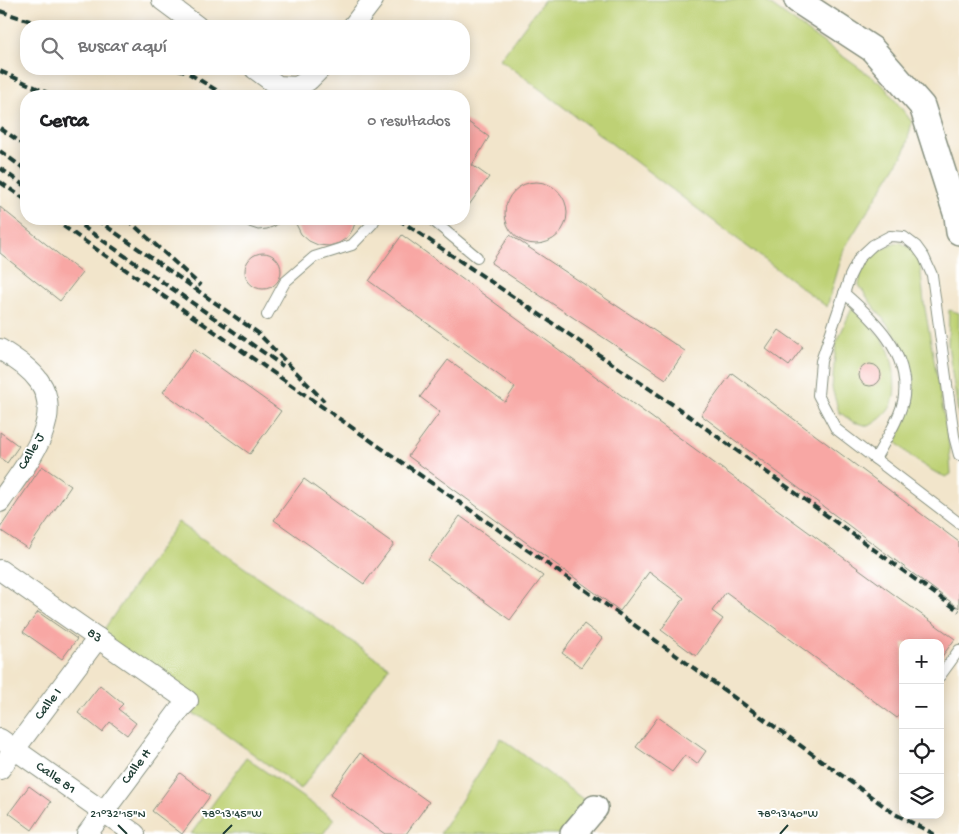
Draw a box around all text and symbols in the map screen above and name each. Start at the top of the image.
search box [20,20,470,75]
icon: search [38,34,66,62]
text: Buscar aquí [78,36,167,59]
text: Cerca [40,110,88,135]
text: 0 resultados [367,113,450,132]
street label: Calle J [15,430,50,473]
street label: 83 [83,624,105,647]
map controls [899,639,944,819]
button: + [899,639,944,684]
button: − [899,684,944,729]
street label: Calle I [31,685,66,723]
button: locate [899,729,944,774]
street label: Calle H [118,745,156,788]
street label: Calle 81 [32,758,79,798]
button: layers [899,774,944,819]
text: 21°32'15"N [90,808,146,822]
text: 78°13'45"W [201,808,262,822]
text: 78°13'40"W [757,808,818,822]

